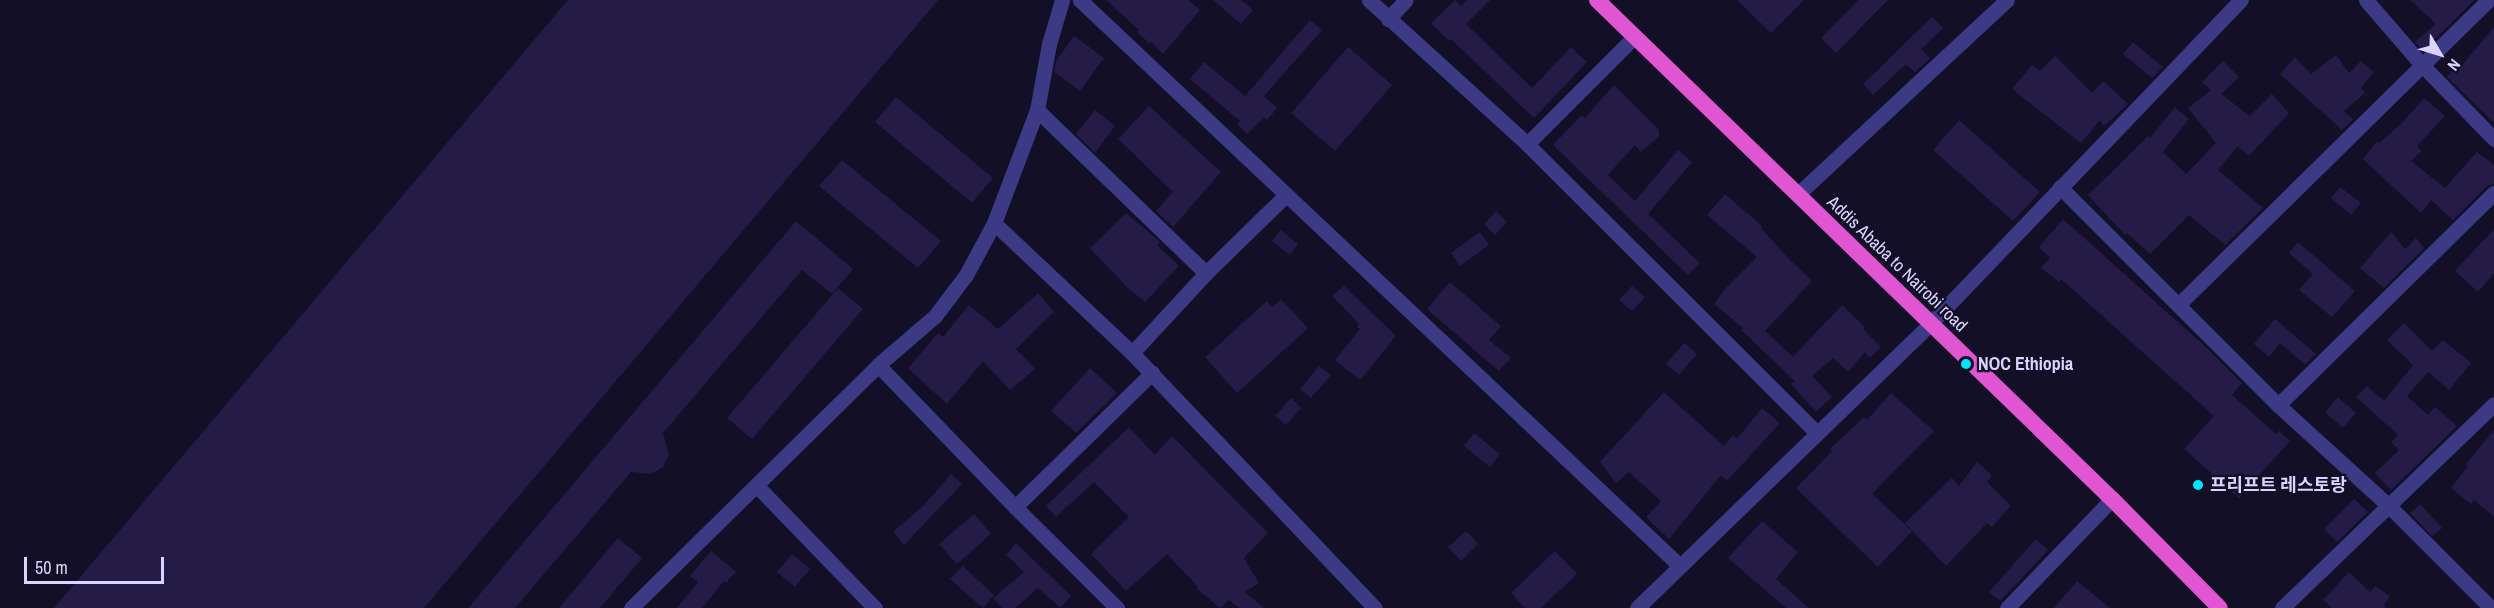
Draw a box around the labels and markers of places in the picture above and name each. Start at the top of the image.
place label: NOC Ethiopia [1978,353,2073,375]
marker: NOC Ethiopia [1959,357,1973,371]
place label: 프리프트 레스토랑 [2210,474,2347,496]
marker: 프리프트 레스토랑 [2191,478,2205,492]

